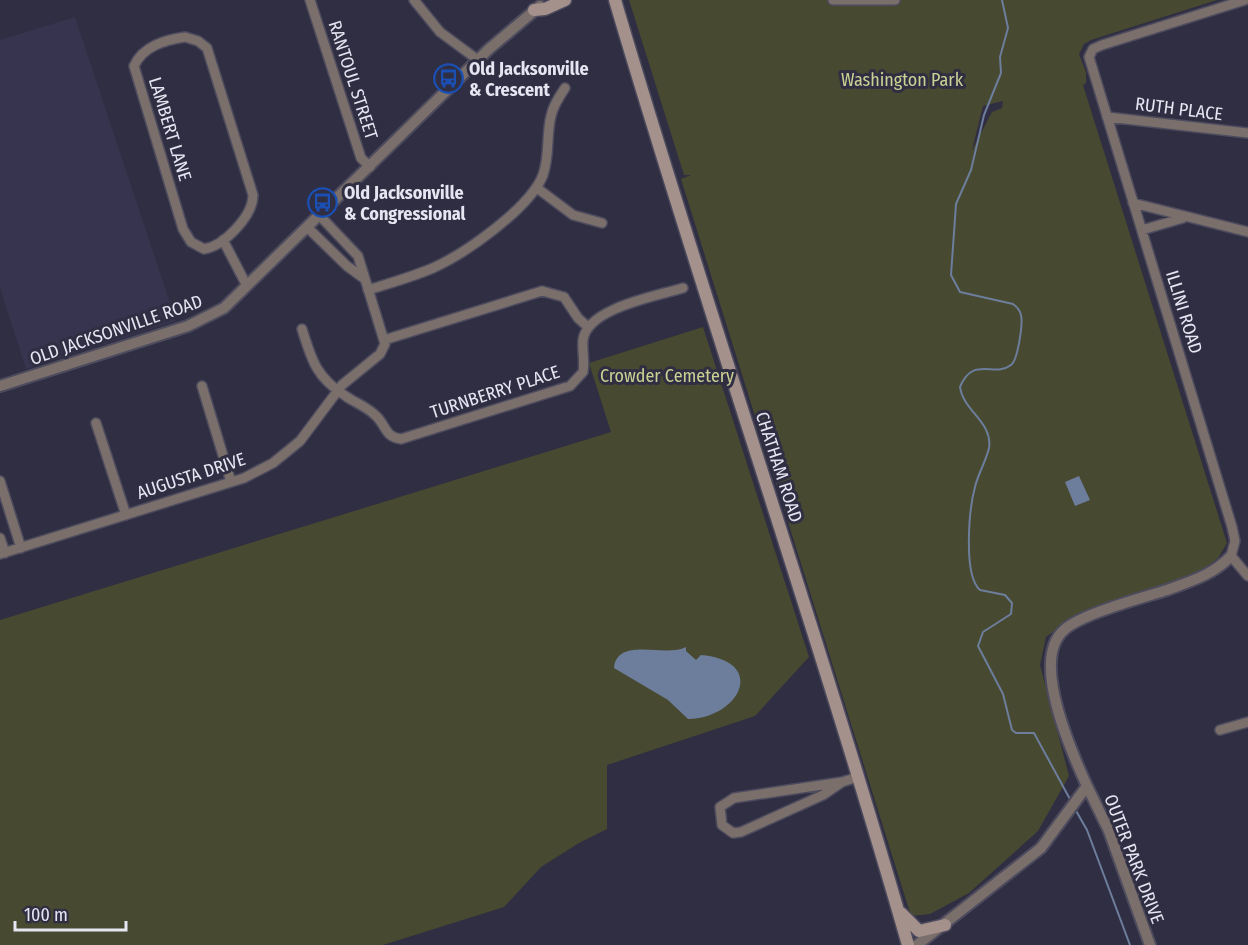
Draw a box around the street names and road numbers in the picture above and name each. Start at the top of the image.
street label: RANTOUL STREET [323,18,383,143]
street label: LAMBERT LANE [144,74,196,184]
street label: RUTH PLACE [1134,93,1224,125]
street label: ILLINI ROAD [1161,268,1207,356]
street label: OLD JACKSONVILLE ROAD [27,290,205,370]
street label: TURNBERRY PLACE [428,361,562,423]
street label: CHATHAM ROAD [751,409,807,525]
street label: AUGUSTA DRIVE [134,448,248,504]
street label: OUTER PARK DRIVE [1099,791,1169,927]

